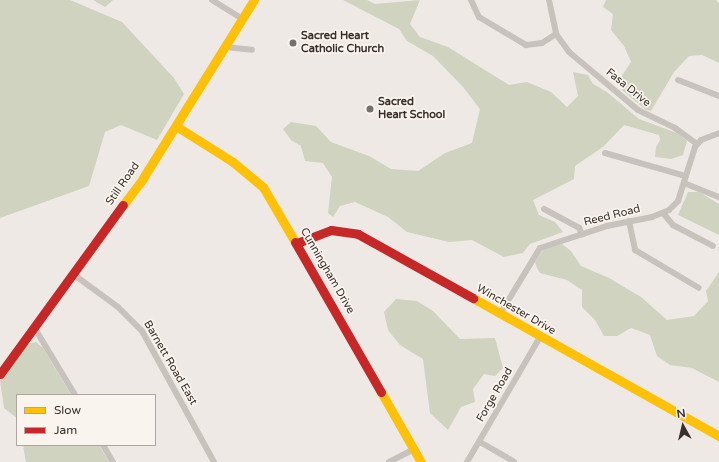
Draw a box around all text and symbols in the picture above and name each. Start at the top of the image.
place label: Sacred Heart Catholic Church [301,30,384,56]
marker: Sacred Heart Catholic Church [288,38,298,48]
street label: Fasa Drive [603,66,653,110]
place label: Sacred Heart School [378,96,445,122]
marker: Sacred Heart School [365,104,375,114]
street label: Still Road [103,160,143,208]
street label: Reed Road [582,203,642,229]
street label: Cunningham Drive [297,226,357,316]
street label: Winchester Drive [474,282,558,338]
street label: Barnett Road East [140,318,200,408]
street label: Forge Road [474,365,516,425]
legend [16,394,156,446]
text: Slow [54,403,81,417]
north arrow [663,406,703,446]
text: N [676,407,687,421]
text: Jam [54,423,77,437]

